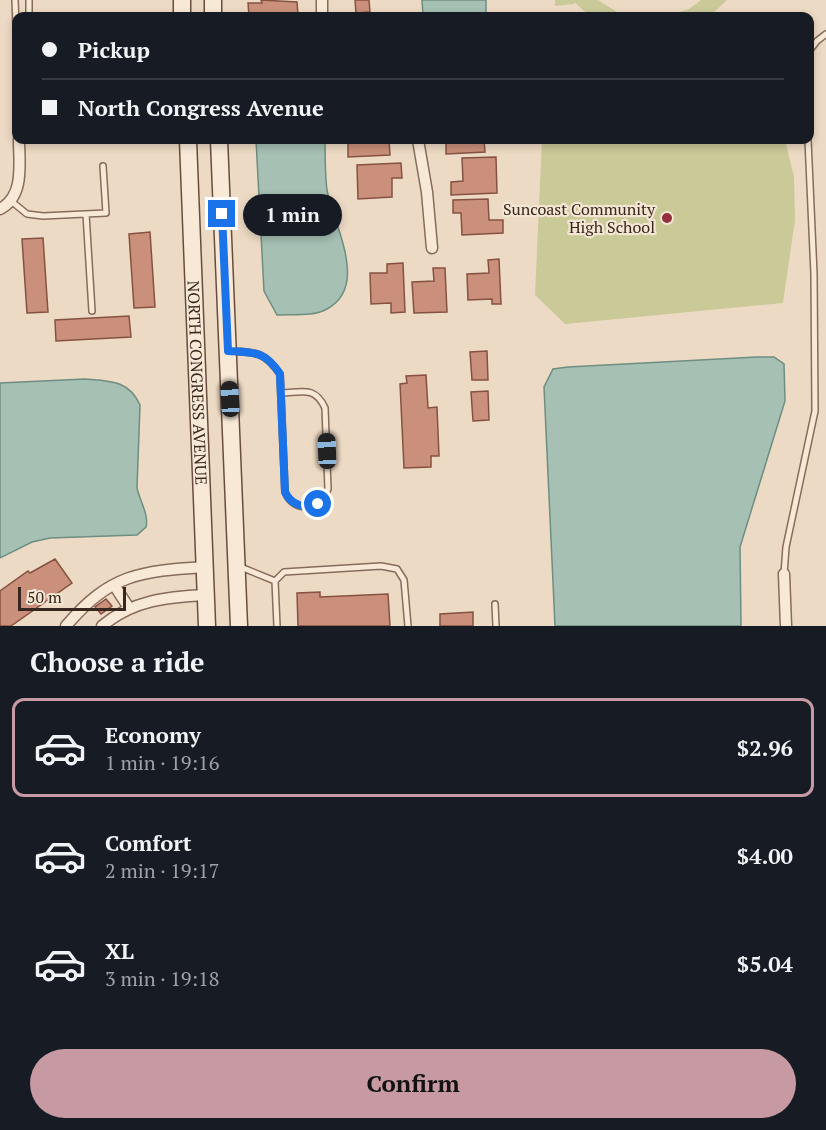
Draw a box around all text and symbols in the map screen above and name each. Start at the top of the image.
text: Pickup [78,35,150,64]
text: North Congress Avenue [78,93,324,122]
callout: 1 min [243,193,342,235]
place label: Suncoast Community High School [503,198,656,238]
route end [208,200,235,227]
text: 1 min [265,201,320,228]
marker: Suncoast Community High School [660,211,674,225]
street label: NORTH CONGRESS AVENUE [183,280,212,485]
car [220,381,240,417]
car [317,433,337,469]
route start [304,490,331,517]
scale bar [18,584,126,612]
text: 50 m [27,586,62,608]
text: Choose a ride [30,644,205,680]
text: Economy [105,720,201,749]
icon: car [33,721,87,775]
text: $2.96 [737,733,793,762]
text: 1 min · 19:16 [105,749,219,776]
text: Comfort [105,828,191,857]
icon: car [33,829,87,883]
text: $4.00 [737,841,793,870]
text: 2 min · 19:17 [105,857,219,884]
text: XL [105,936,134,965]
icon: car [33,937,87,991]
text: $5.04 [737,949,793,978]
text: 3 min · 19:18 [105,965,219,992]
button: Confirm [30,1049,796,1118]

